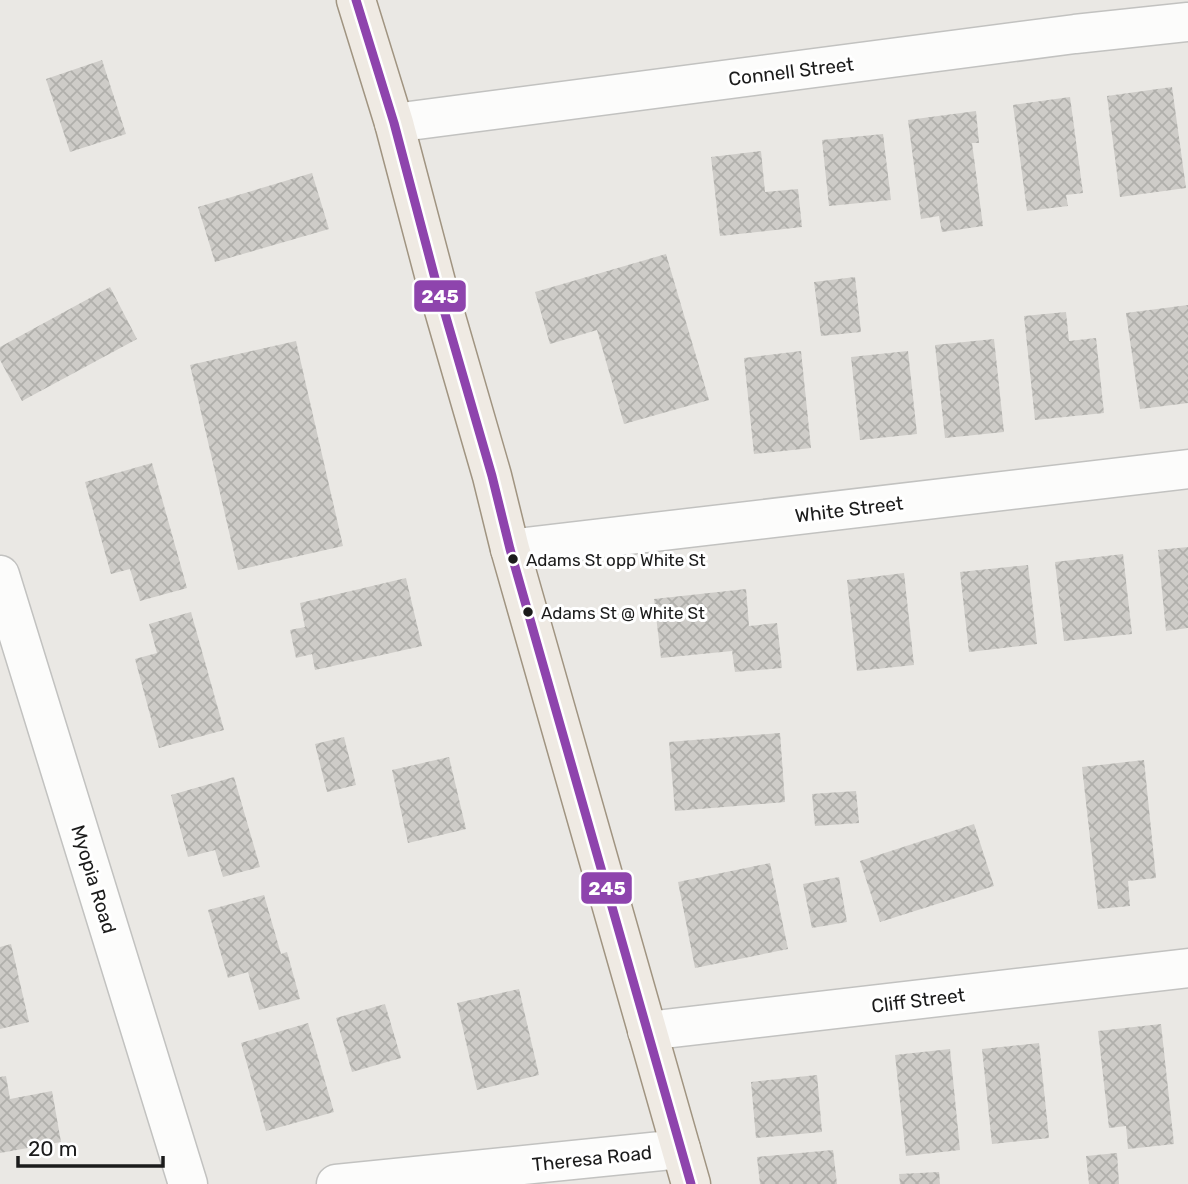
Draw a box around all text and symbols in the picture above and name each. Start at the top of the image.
street label: Connell Street [727,52,856,91]
line badge: 245 [413,279,467,313]
text: 245 [421,285,459,308]
street label: White Street [794,491,905,528]
place label: Adams St opp White St [526,550,706,570]
marker: Adams St opp White St [506,552,520,566]
place label: Adams St @ White St [541,603,705,623]
marker: Adams St @ White St [521,605,535,619]
street label: Myopia Road [66,822,121,936]
line badge: 245 [580,871,633,905]
text: 245 [588,877,626,900]
street label: Cliff Street [870,983,967,1018]
scale bar [18,1124,163,1168]
text: 20 m [28,1136,77,1161]
street label: Theresa Road [531,1141,653,1176]

